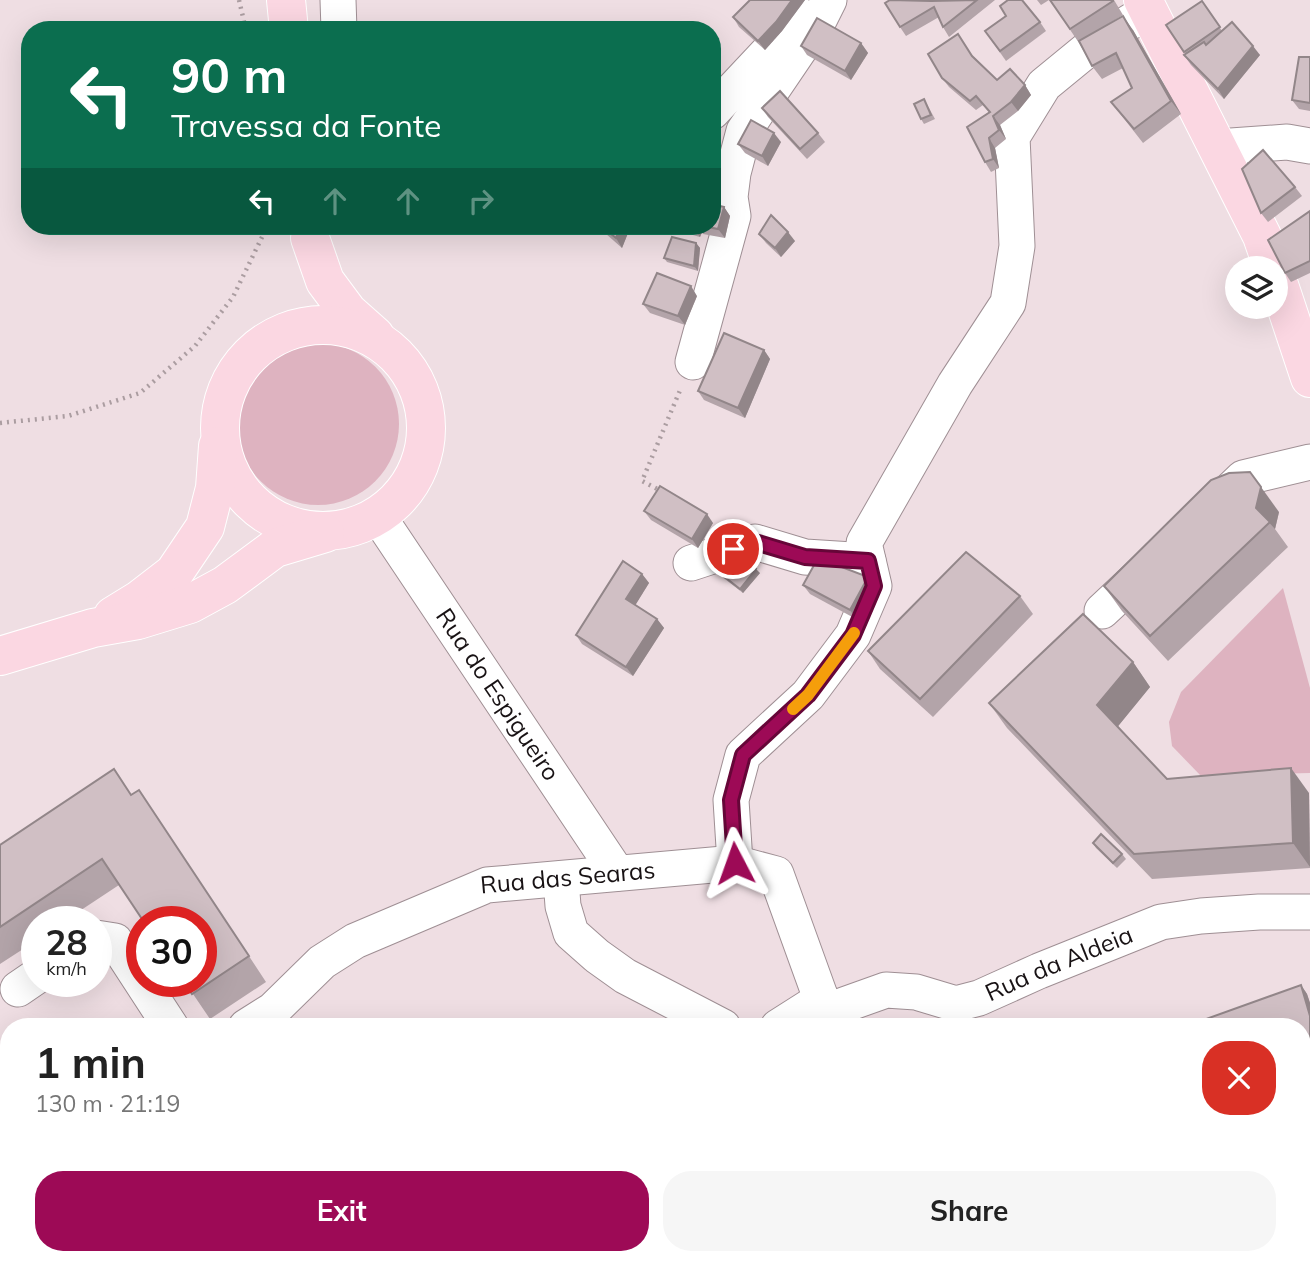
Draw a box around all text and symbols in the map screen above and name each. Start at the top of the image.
text: 90 m [171,44,287,105]
icon: left [56,49,147,140]
text: Travessa da Fonte [171,105,441,145]
icon: left [243,182,281,220]
icon: ahead [316,182,354,220]
icon: ahead [389,182,427,220]
icon: right [462,182,500,220]
map controls [1225,256,1288,319]
button: layers [1225,256,1288,319]
pin [703,519,763,579]
icon: arrive [714,530,752,568]
street label: Rua do Espigueiro [430,602,567,786]
position arrow [698,826,772,900]
street label: Rua das Searas [479,854,656,900]
speed limit sign: 30 [126,906,217,997]
street label: Rua da Aldeia [980,919,1137,1007]
text: 28 [45,920,88,964]
text: km/h [46,957,87,980]
text: 1 min [35,1036,146,1089]
button: close [1202,1041,1276,1115]
text: 130 m · 21:19 [35,1089,180,1118]
button: Exit [35,1171,649,1251]
button: Share [663,1171,1276,1251]

